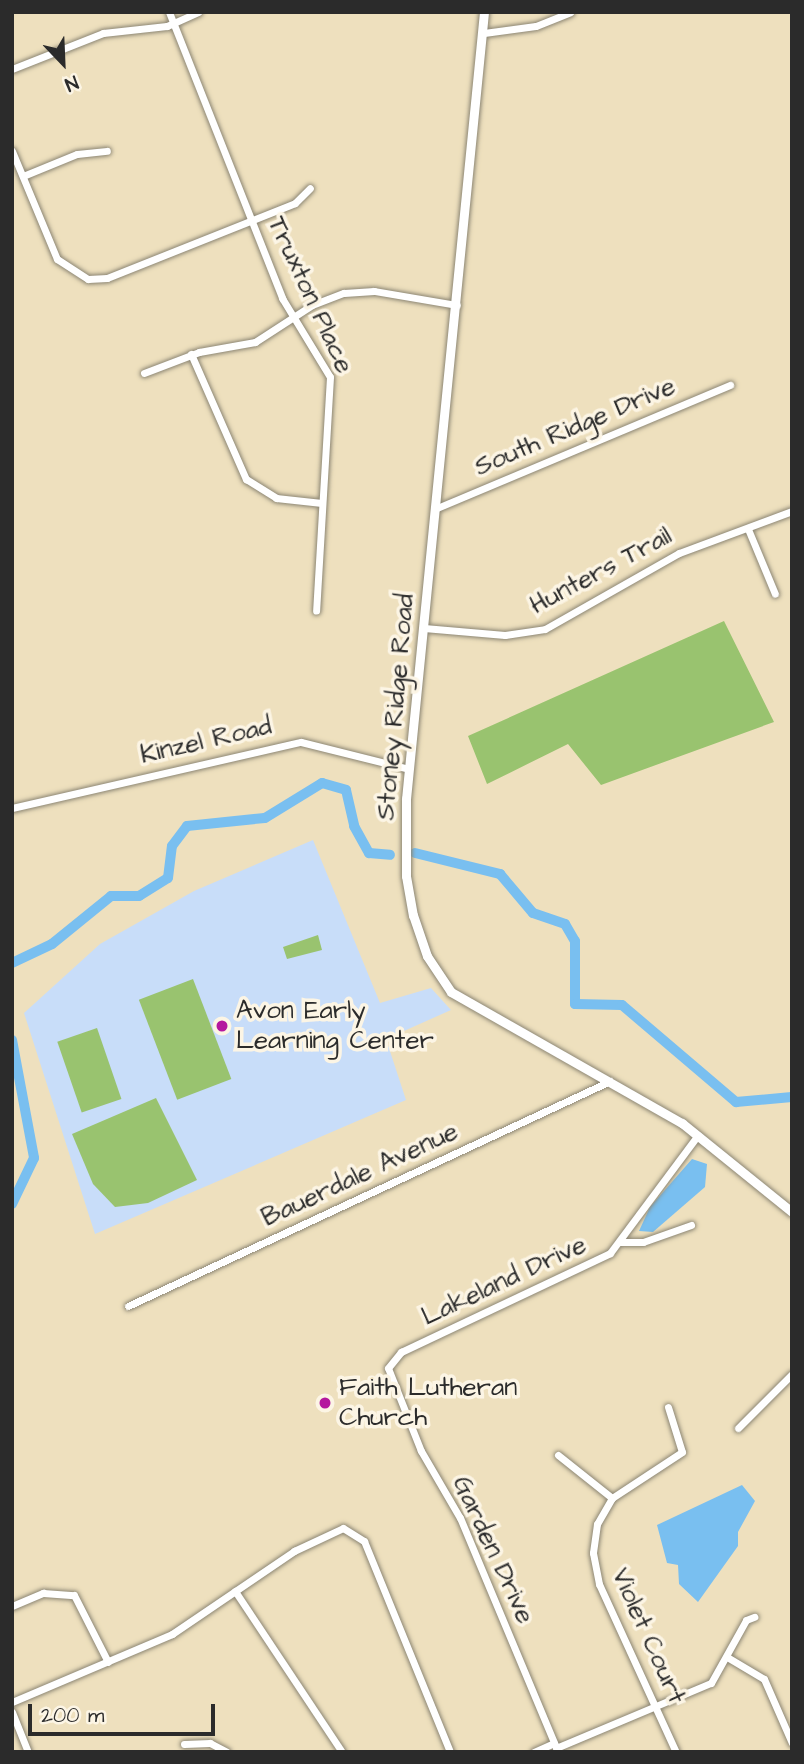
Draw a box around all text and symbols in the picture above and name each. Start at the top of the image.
north arrow [28,28,98,98]
text: N [61,68,82,98]
street label: Truxton Place [260,212,360,378]
street label: South Ridge Drive [470,371,680,483]
street label: Hunters Trail [525,521,677,621]
street label: Stoney Ridge Road [371,593,421,821]
street label: Kinzel Road [137,711,275,771]
place label: Avon Early Learning Center [236,995,434,1056]
marker: Avon Early Learning Center [214,1018,230,1034]
street label: Bauerdale Avenue [257,1116,463,1234]
street label: Lakeland Drive [417,1229,591,1333]
place label: Faith Lutheran Church [339,1372,517,1434]
marker: Faith Lutheran Church [317,1395,333,1411]
street label: Garden Drive [445,1471,541,1629]
street label: Violet Court [604,1563,692,1709]
scale bar [32,1690,219,1734]
text: 200 m [41,1701,104,1730]

